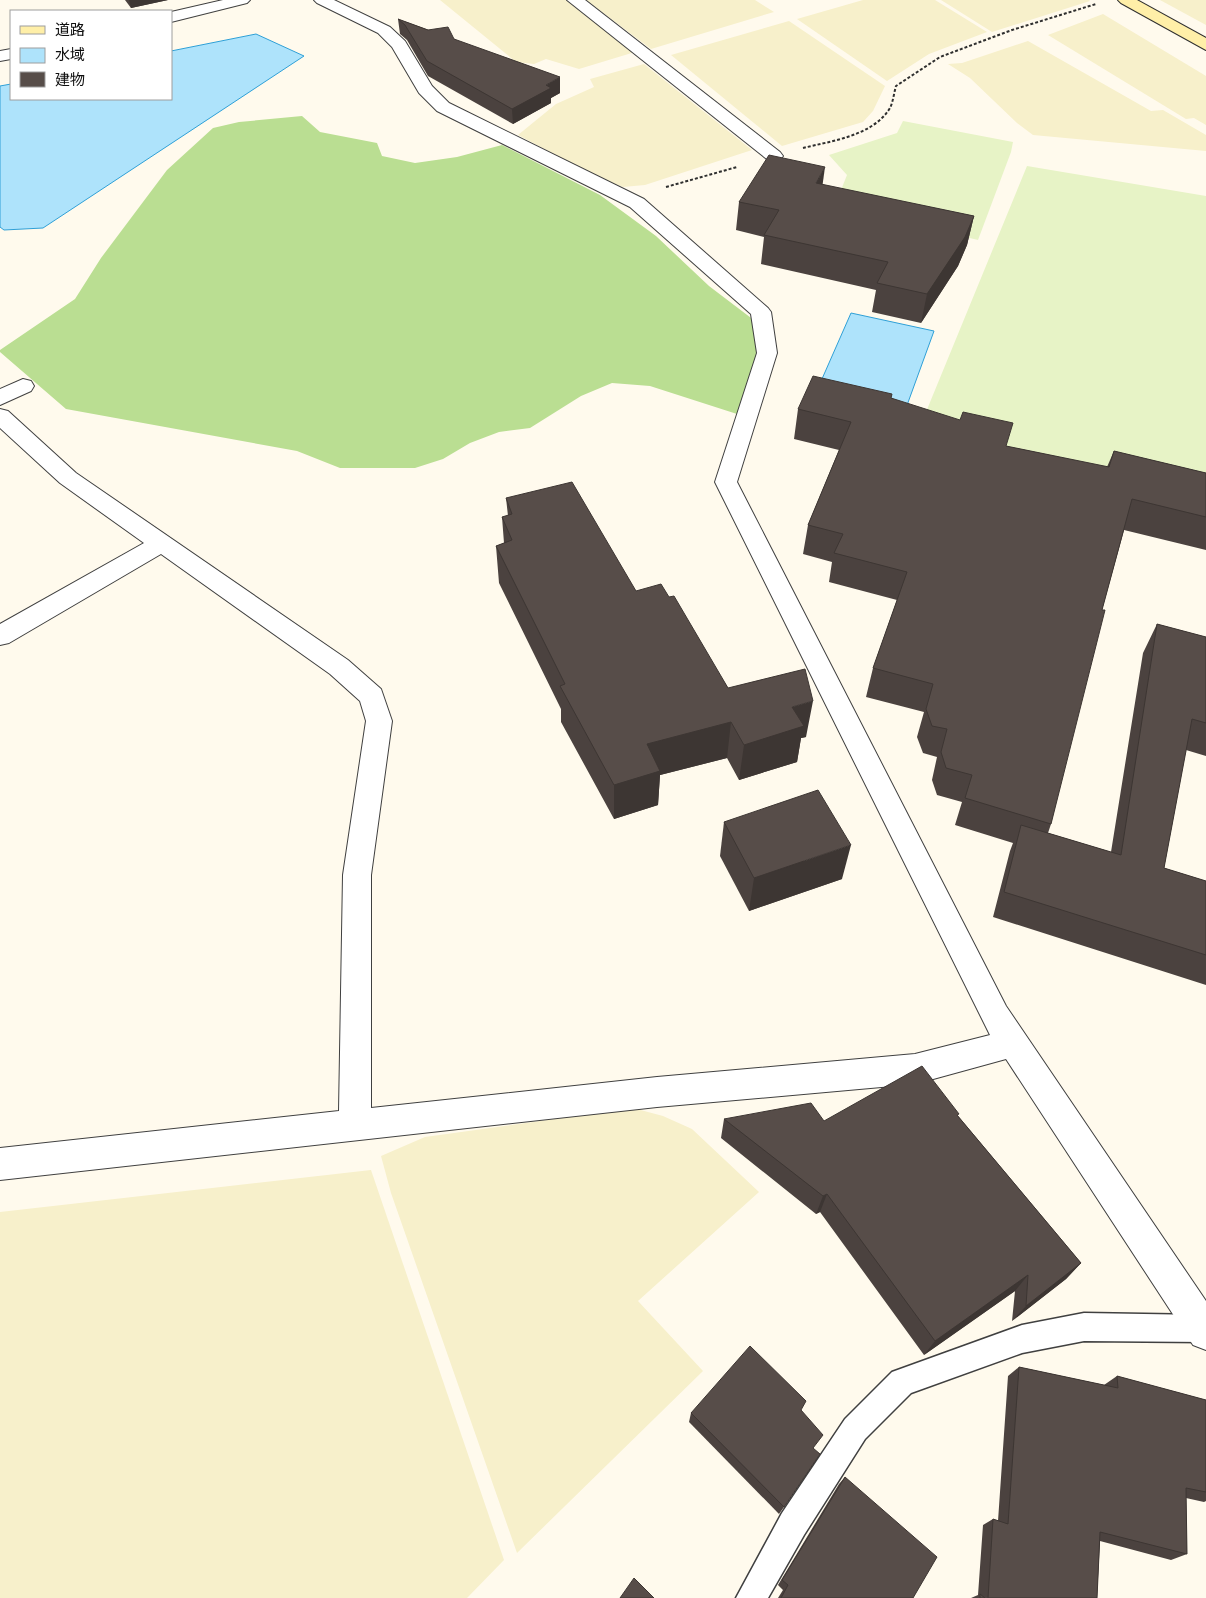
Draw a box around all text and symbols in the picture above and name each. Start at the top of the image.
legend [10,10,172,100]
text: 道路 [55,18,85,39]
text: 水域 [55,43,85,64]
text: 建物 [55,68,85,89]

